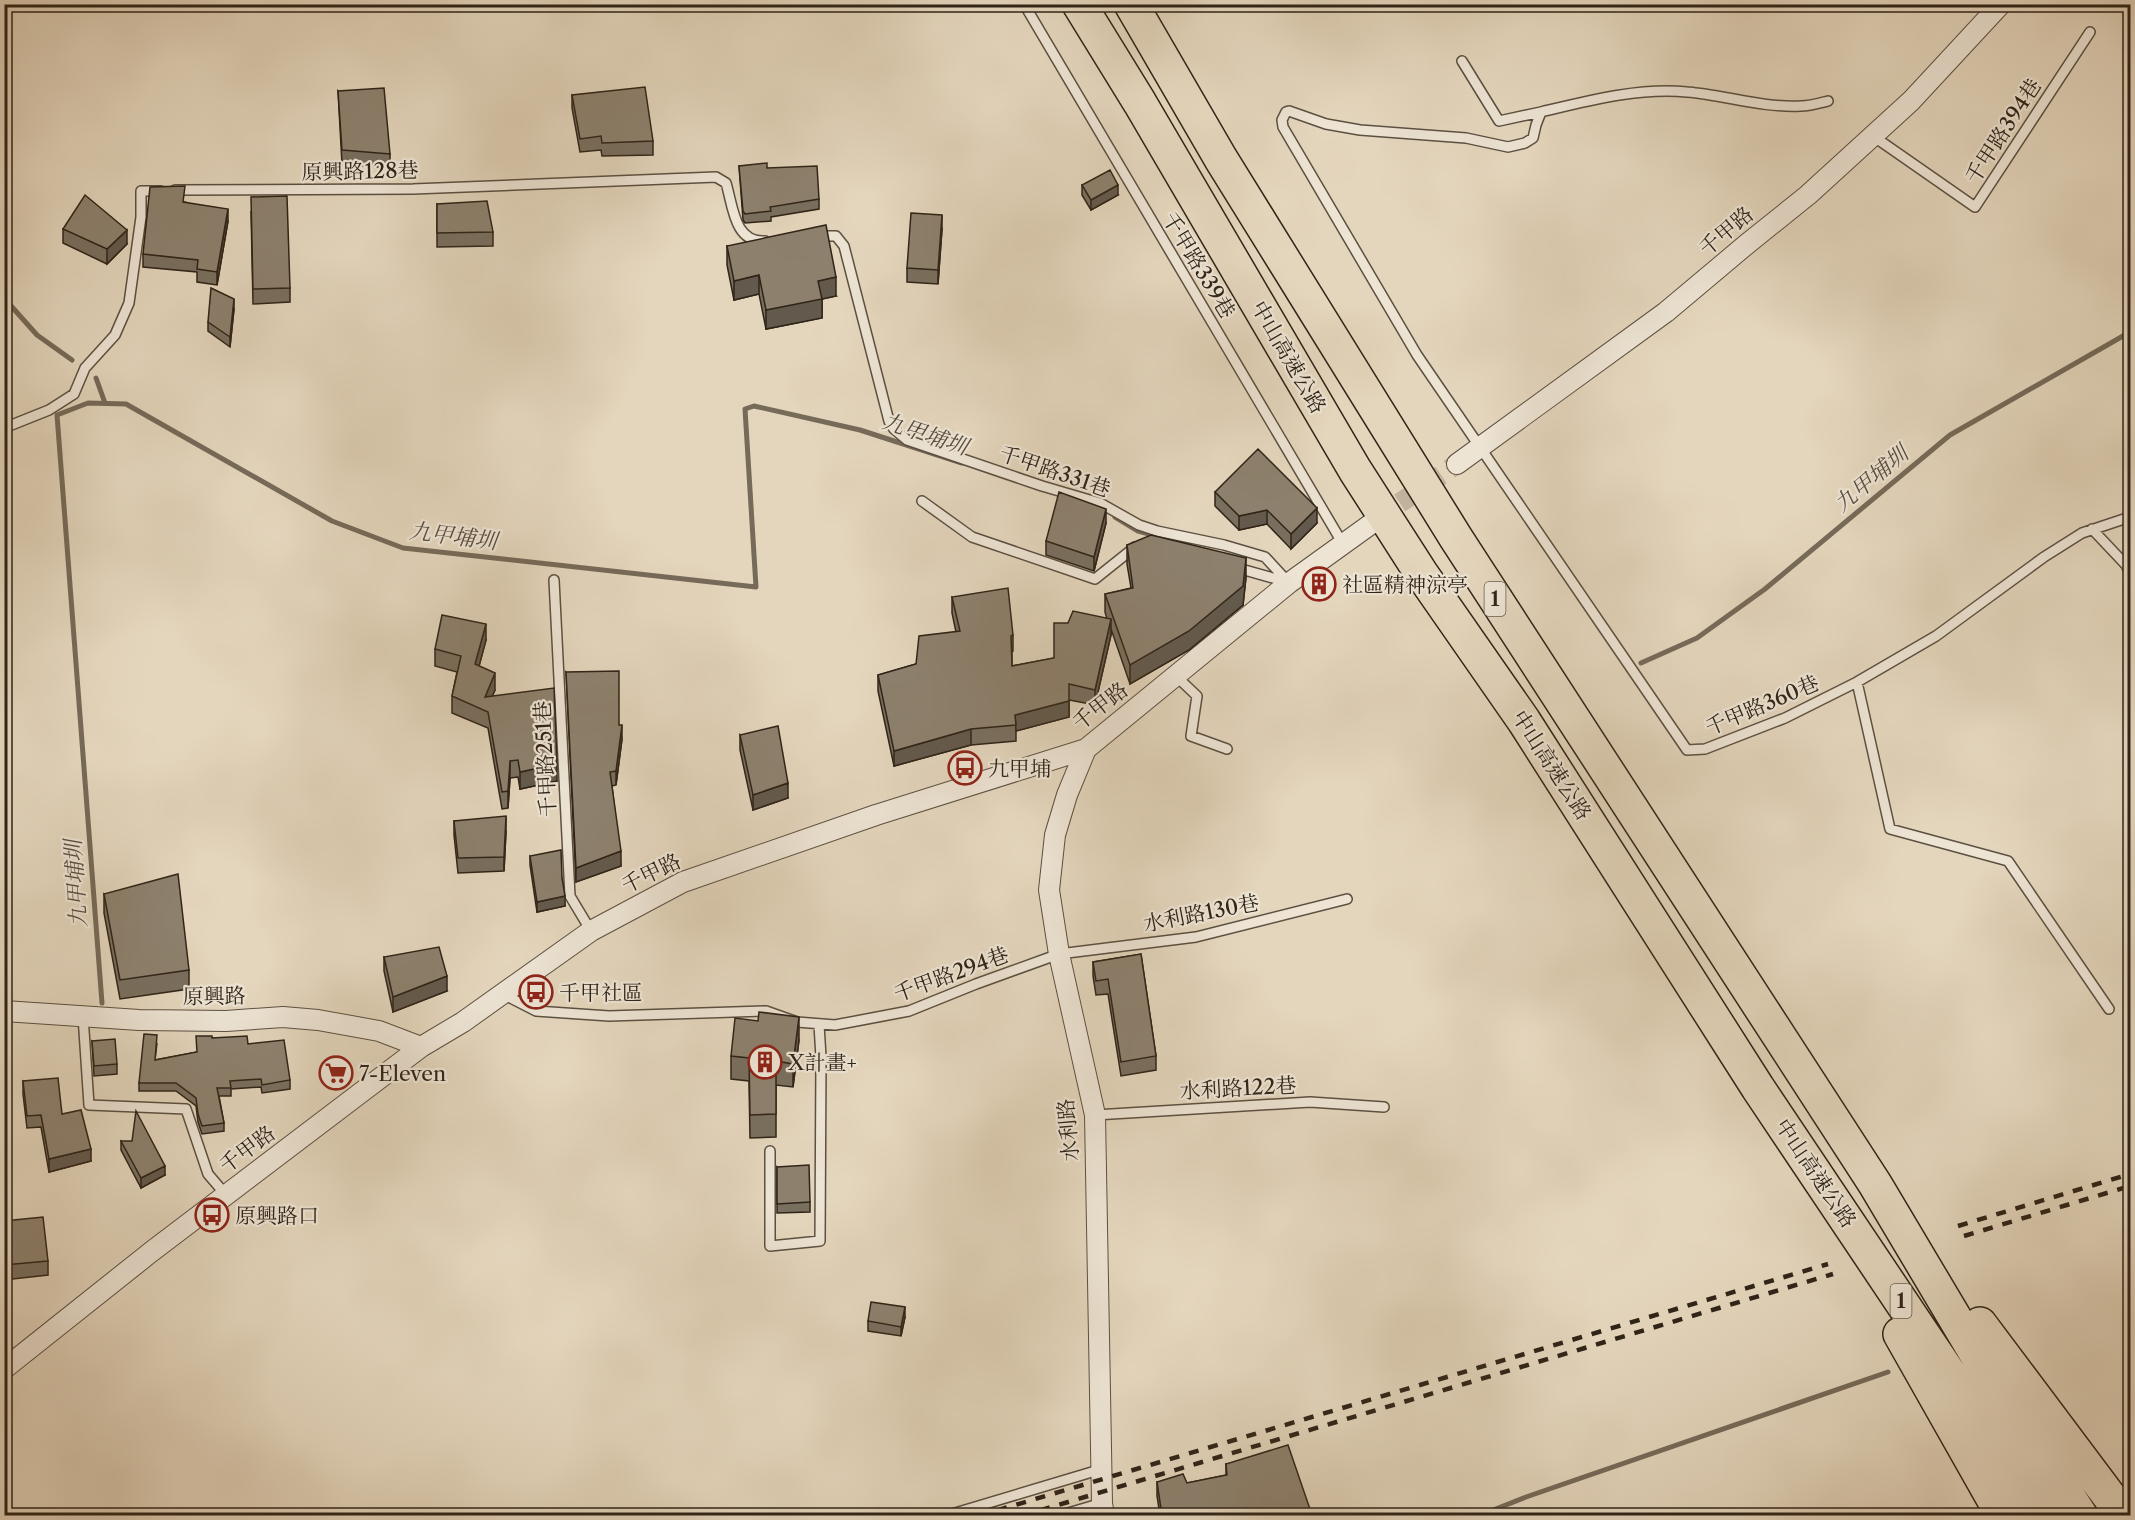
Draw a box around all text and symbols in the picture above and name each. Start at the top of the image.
street label: 千甲路394巷 [1960,74,2046,188]
street label: 原興路128巷 [301,157,419,185]
street label: 千甲路 [1694,201,1758,261]
street label: 千甲路339巷 [1158,207,1240,323]
street label: 中山高速公路 [1247,296,1331,418]
water label: 九甲埔圳 [879,408,975,462]
water label: 九甲埔圳 [1829,438,1916,518]
street label: 千甲路331巷 [996,440,1114,502]
water label: 九甲埔圳 [408,517,502,555]
building icon: 社區精神涼亭 [1301,566,1337,602]
place label: 社區精神涼亭 [1342,572,1468,597]
road number: 1 [1484,582,1506,616]
street label: 千甲路360巷 [1701,670,1823,740]
street label: 千甲路 [1067,677,1133,735]
street label: 千甲路251巷 [529,700,561,818]
street label: 中山高速公路 [1507,705,1597,825]
bus stop icon: 九甲埔 [947,750,983,786]
place label: 九甲埔 [988,756,1051,781]
water label: 九甲埔圳 [59,835,93,929]
street label: 千甲路 [617,848,685,898]
street label: 水利路130巷 [1141,889,1261,937]
street label: 千甲路294巷 [890,942,1012,1006]
bus stop icon: 千甲社區 [518,974,554,1010]
place label: 千甲社區 [559,980,643,1005]
street label: 原興路 [182,983,246,1009]
building icon: X計畫+ [747,1044,783,1080]
place label: X計畫+ [787,1050,857,1075]
supermarket icon: 7-Eleven [318,1055,354,1091]
place label: 7-Eleven [359,1061,446,1086]
street label: 水利路122巷 [1179,1072,1297,1104]
street label: 水利路 [1053,1098,1083,1162]
street label: 中山高速公路 [1770,1114,1862,1232]
street label: 千甲路 [214,1120,280,1178]
bus stop icon: 原興路口 [194,1197,230,1233]
place label: 原興路口 [235,1203,319,1228]
road number: 1 [1890,1284,1912,1318]

